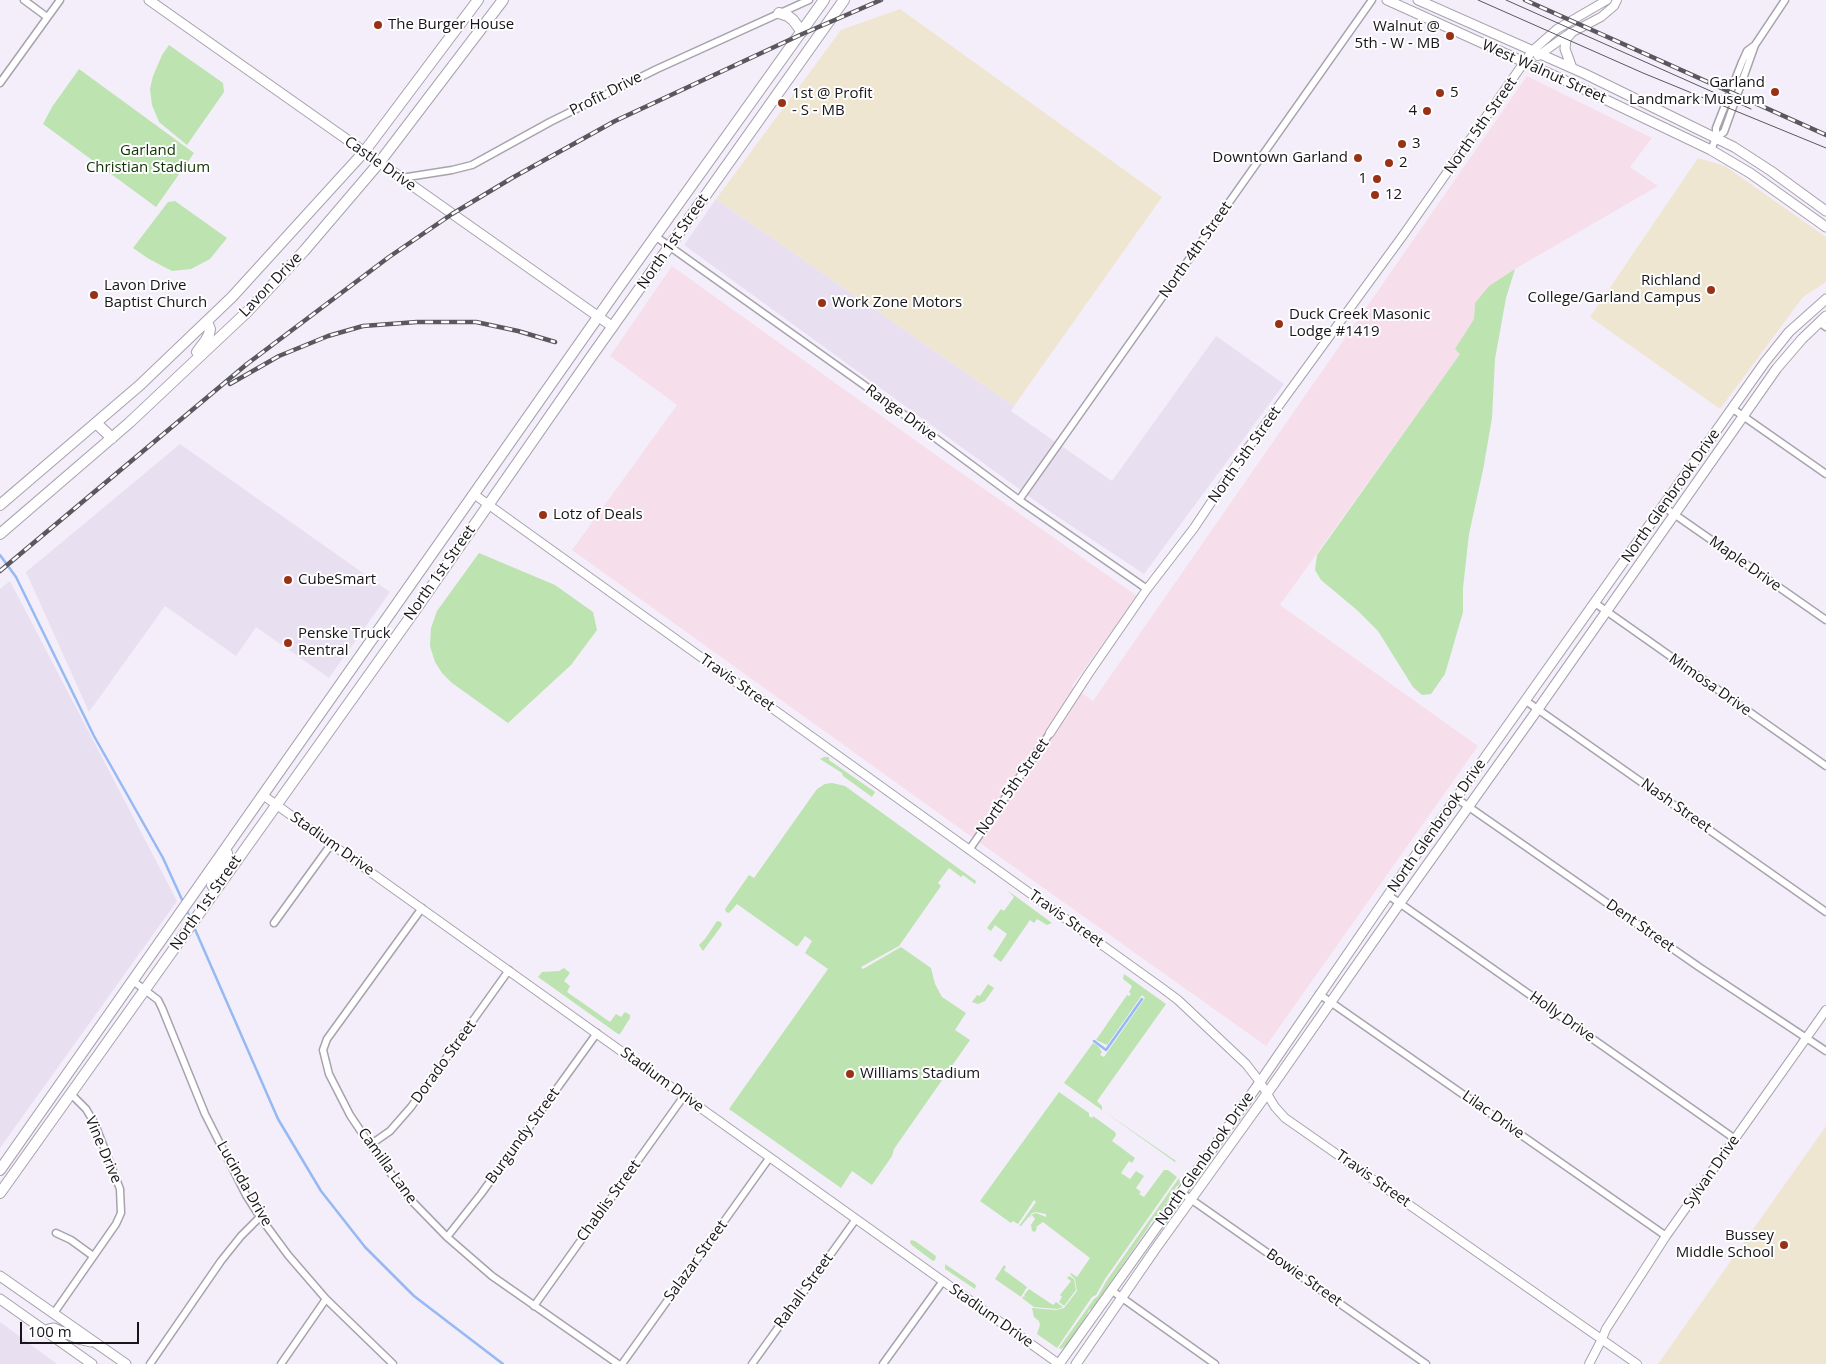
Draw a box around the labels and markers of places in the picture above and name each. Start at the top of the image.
place label: The Burger House [388,16,514,34]
place label: Walnut @ 5th - W - MB [1355,18,1440,53]
marker: The Burger House [372,19,384,31]
marker: Walnut @ 5th - W - MB [1444,30,1456,42]
place label: Garland Landmark Museum [1629,74,1765,109]
place label: 5 [1450,84,1459,102]
place label: 1st @ Profit - S - MB [792,85,873,120]
marker: Garland Landmark Museum [1769,86,1781,98]
marker: 5 [1434,87,1446,99]
marker: 1st @ Profit - S - MB [776,97,788,109]
place label: 4 [1408,102,1417,120]
marker: 4 [1421,105,1433,117]
place label: 3 [1412,135,1421,153]
marker: 3 [1396,138,1408,150]
place label: Downtown Garland [1212,149,1348,167]
marker: Downtown Garland [1352,152,1364,164]
place label: 2 [1399,154,1408,172]
marker: 2 [1383,157,1395,169]
place label: 1 [1358,170,1367,188]
marker: 1 [1371,173,1383,185]
place label: 12 [1385,186,1402,204]
marker: 12 [1369,189,1381,201]
place label: Richland College/Garland Campus [1528,272,1701,307]
place label: Lavon Drive Baptist Church [104,277,207,312]
marker: Richland College/Garland Campus [1705,284,1717,296]
marker: Lavon Drive Baptist Church [88,289,100,301]
place label: Work Zone Motors [832,294,962,312]
marker: Work Zone Motors [816,297,828,309]
place label: Duck Creek Masonic Lodge #1419 [1289,306,1430,341]
marker: Duck Creek Masonic Lodge #1419 [1273,318,1285,330]
place label: Lotz of Deals [553,506,643,524]
marker: Lotz of Deals [537,509,549,521]
place label: CubeSmart [298,571,376,589]
marker: CubeSmart [282,574,294,586]
place label: Penske Truck Rentral [298,625,391,660]
marker: Penske Truck Rentral [282,637,294,649]
place label: Williams Stadium [860,1065,980,1083]
marker: Williams Stadium [844,1068,856,1080]
place label: Bussey Middle School [1676,1227,1774,1262]
marker: Bussey Middle School [1778,1239,1790,1251]

